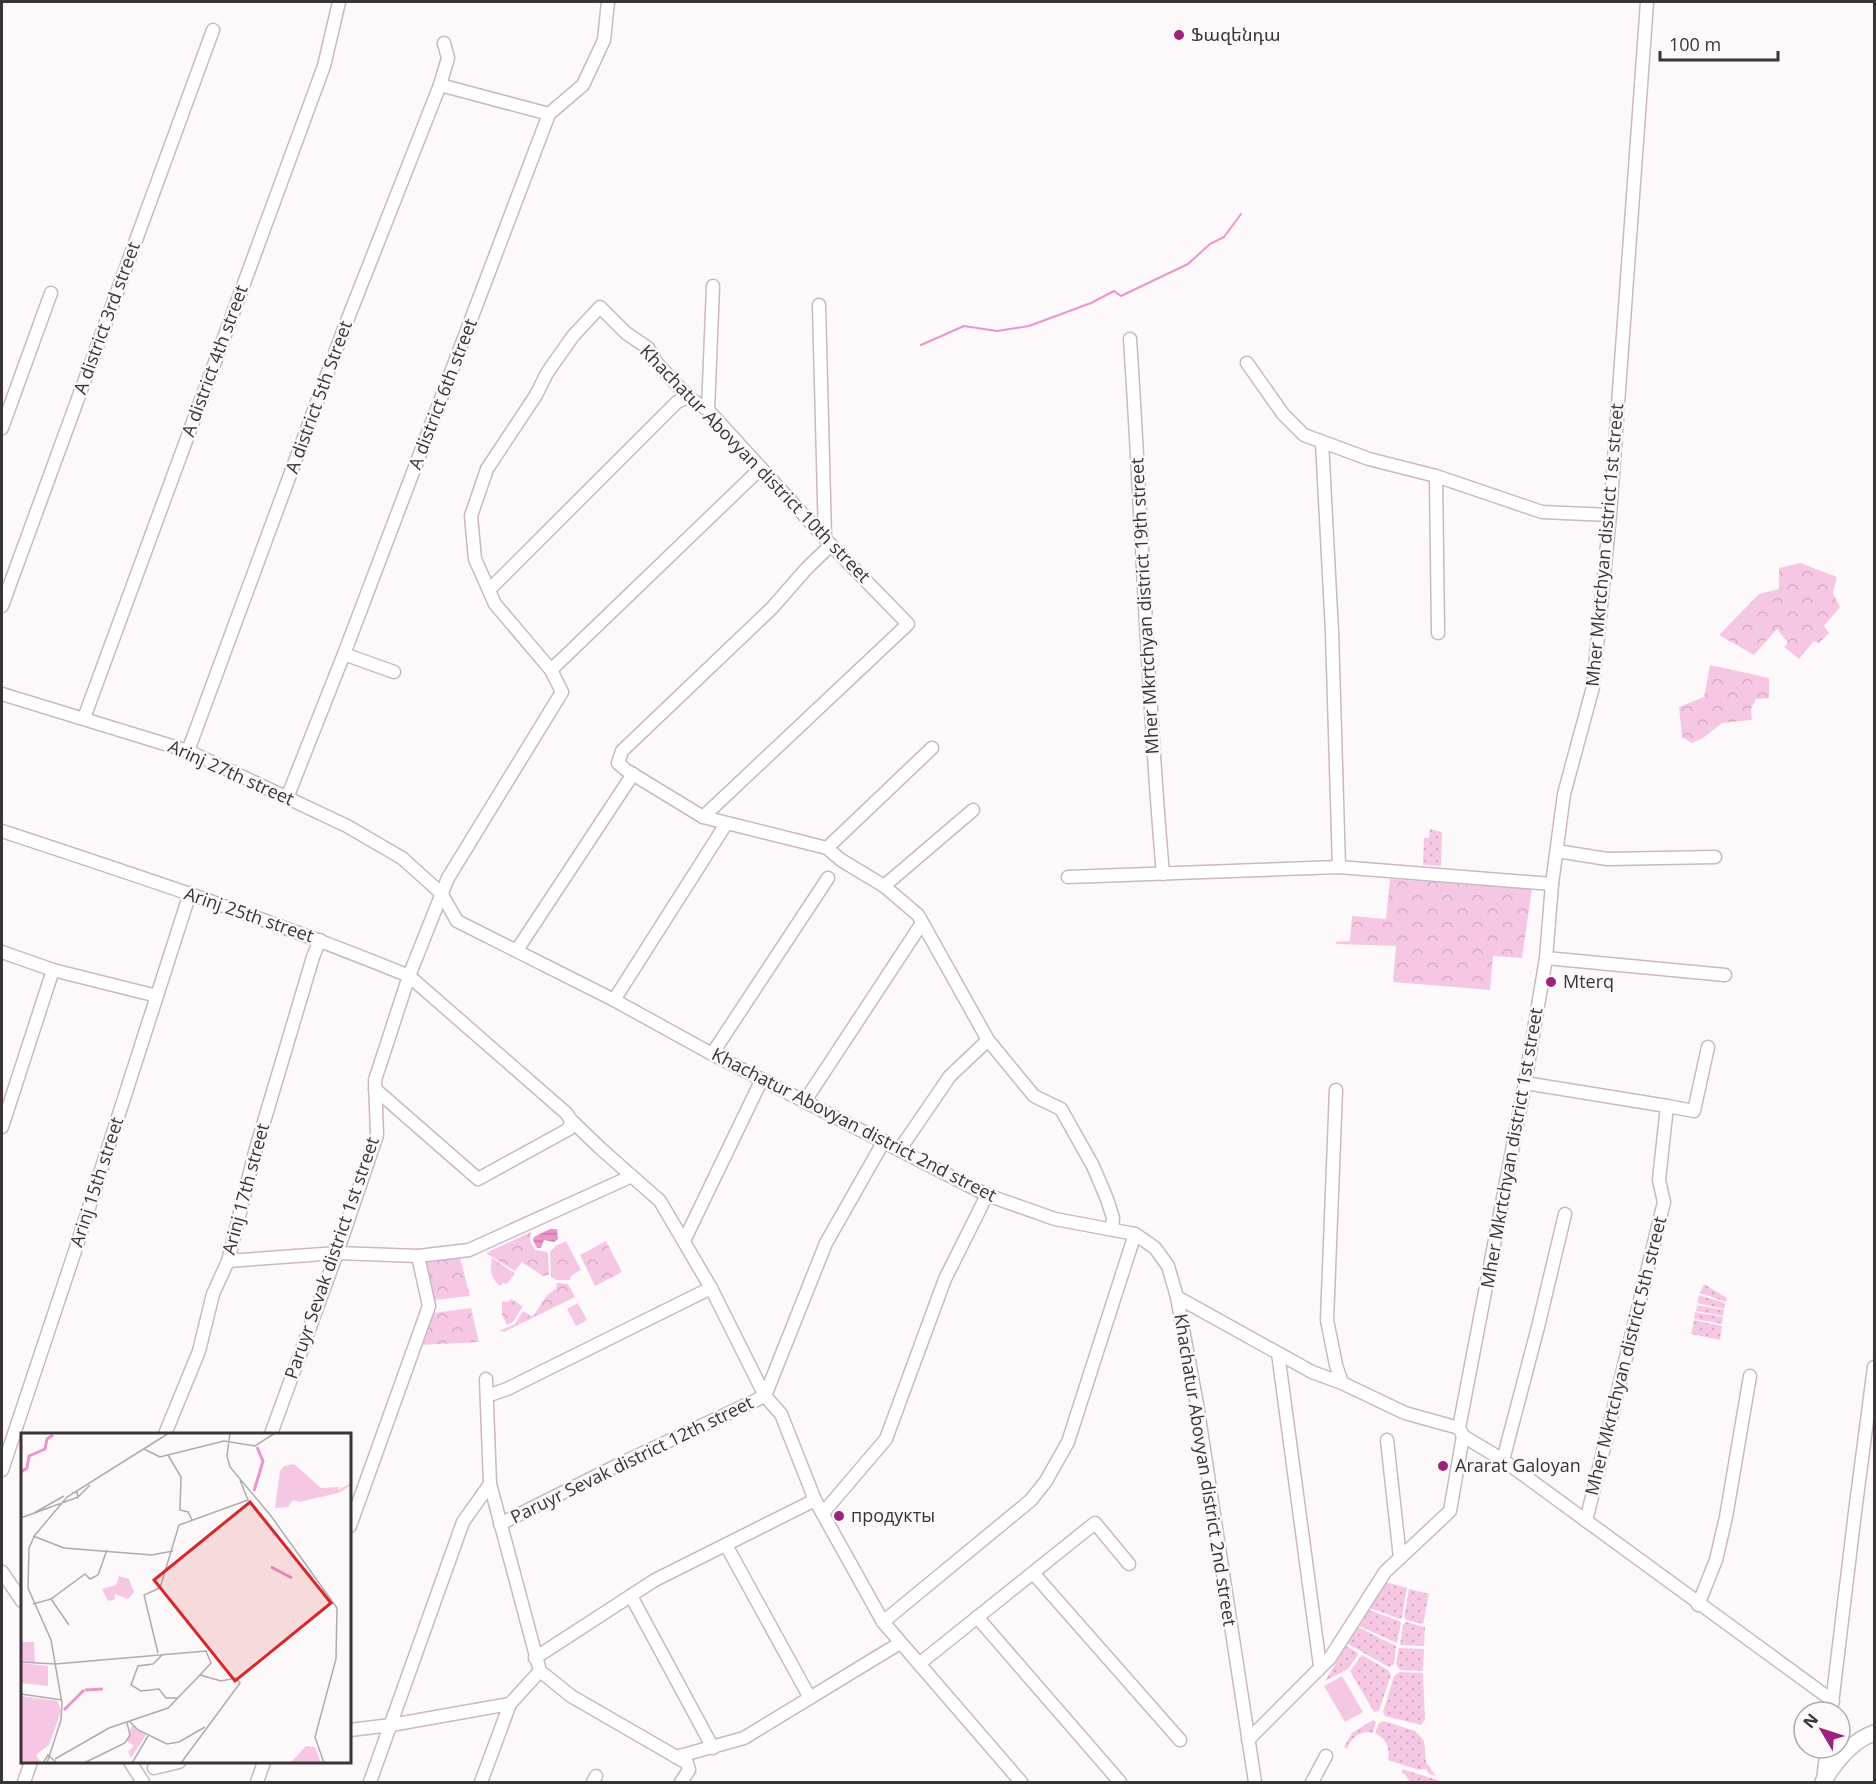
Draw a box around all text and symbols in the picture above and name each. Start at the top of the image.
place label: Ֆազենդա [1191,22,1281,46]
scale bar [1660,24,1778,62]
marker: Ֆազենդա [1172,28,1186,42]
text: 100 m [1669,32,1721,56]
street label: A district 3rd street [67,238,145,397]
street label: A district 4th street [175,282,253,440]
street label: A district 6th street [402,315,482,472]
street label: A district 5th Street [279,317,357,476]
street label: Khachatur Abovyan district 10th street [635,339,876,587]
street label: Mher Mkrtchyan district 1st street [1580,402,1628,688]
street label: Mher Mkrtchyan district 19th street [1124,457,1164,755]
street label: Arinj 27th street [165,734,298,811]
street label: Arinj 25th street [181,881,317,947]
place label: Mterq [1563,969,1614,993]
marker: Mterq [1544,975,1558,989]
street label: Mher Mkrtchyan district 1st street [1475,1006,1548,1290]
street label: Khachatur Abovyan district 2nd street [708,1042,1001,1207]
street label: Arinj 15th street [64,1114,128,1250]
street label: Arinj 17th street [216,1120,274,1257]
street label: Paruyr Sevak district 1st street [278,1133,384,1382]
street label: Mher Mkrtchyan district 5th street [1579,1214,1671,1498]
street label: Khachatur Abovyan district 2nd street [1169,1312,1243,1628]
street label: Paruyr Sevak district 12th street [506,1390,757,1528]
inset map [21,1433,351,1763]
place label: Ararat Galoyan [1455,1453,1581,1477]
marker: Ararat Galoyan [1436,1459,1450,1473]
place label: продукты [851,1503,935,1527]
marker: продукты [832,1509,846,1523]
north arrow [1792,1700,1852,1760]
text: N [1798,1709,1823,1733]

